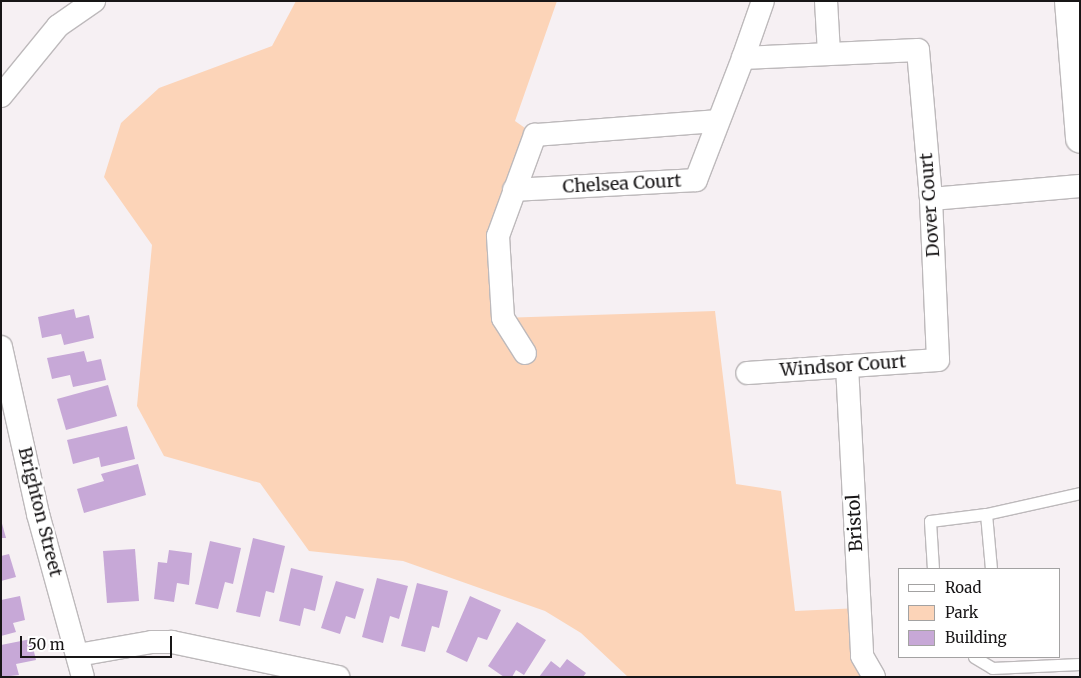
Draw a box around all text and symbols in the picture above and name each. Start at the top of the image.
street label: Dover Court [916,152,944,258]
street label: Chelsea Court [562,170,682,198]
street label: Windsor Court [779,351,907,381]
street label: Brighton Street [13,445,67,579]
street label: Bristol [843,494,867,552]
legend [898,568,1061,658]
text: Road [945,578,981,597]
text: Park [945,603,978,622]
scale bar [22,626,175,658]
text: Building [945,628,1007,647]
text: 50 m [28,635,65,654]

